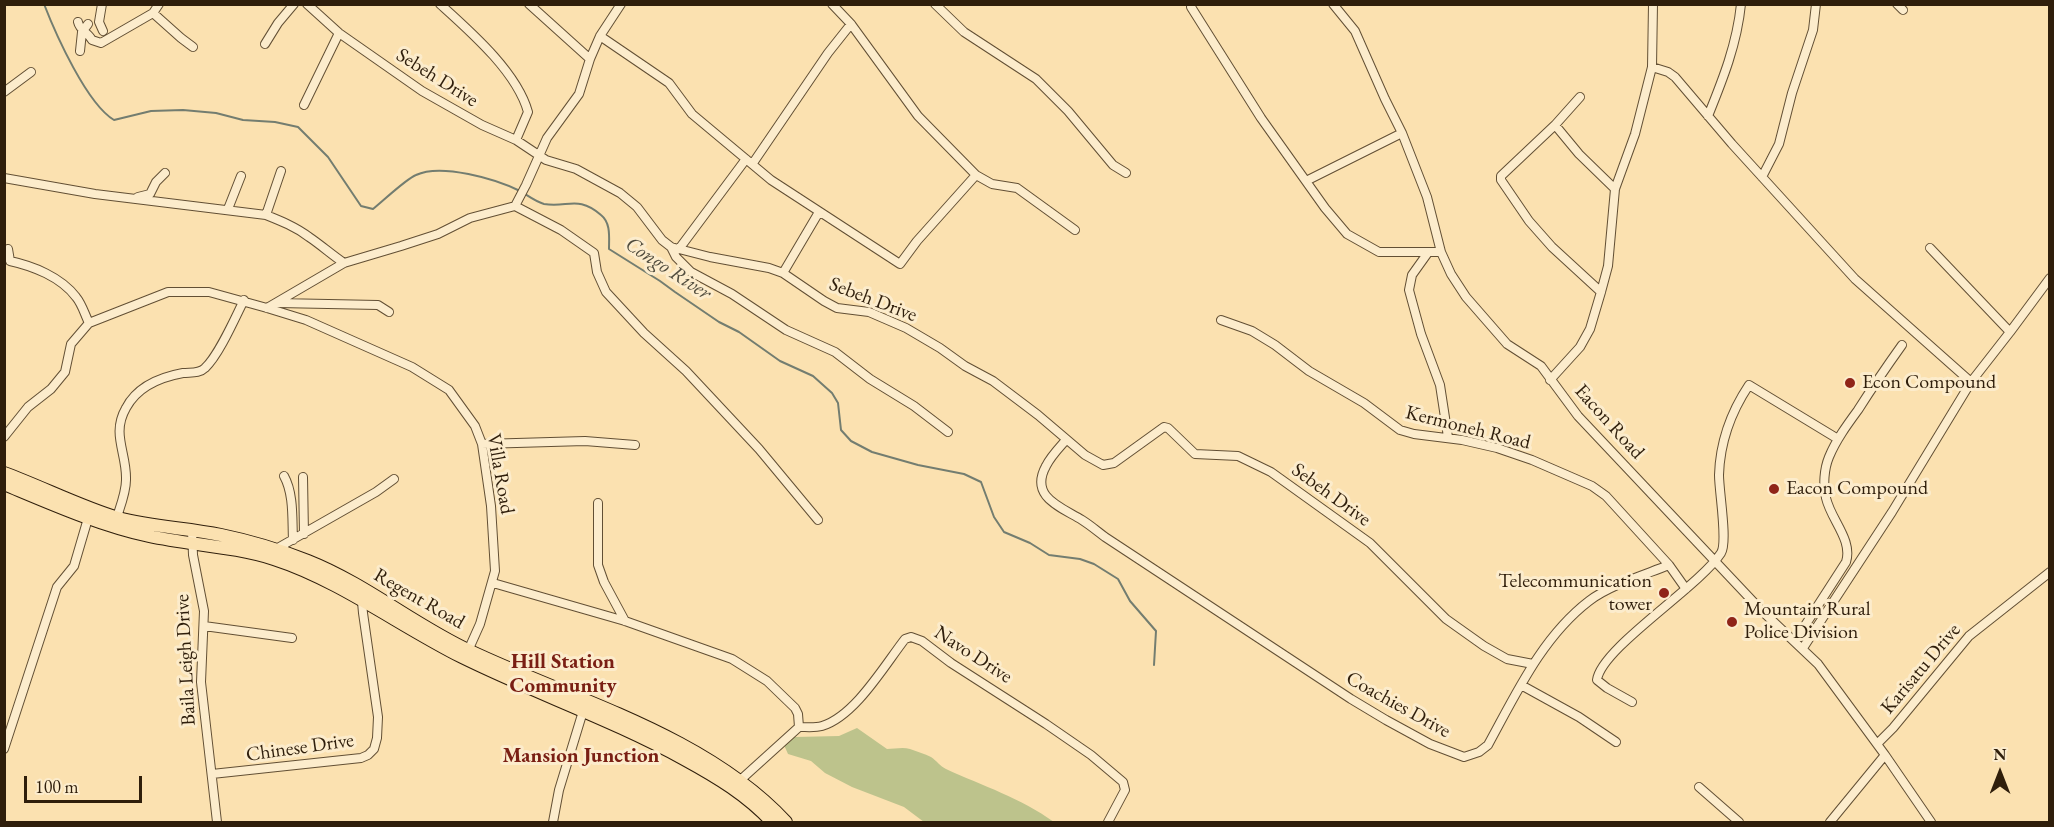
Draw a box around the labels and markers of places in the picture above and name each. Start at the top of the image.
place label: Econ Compound [1862,371,1996,395]
marker: Econ Compound [1843,376,1857,390]
place label: Eacon Compound [1786,477,1928,501]
marker: Eacon Compound [1767,482,1781,496]
place label: Telecommunication tower [1498,570,1652,617]
marker: Telecommunication tower [1657,586,1671,600]
place label: Mountain Rural Police Division [1744,598,1871,645]
marker: Mountain Rural Police Division [1725,615,1739,629]

